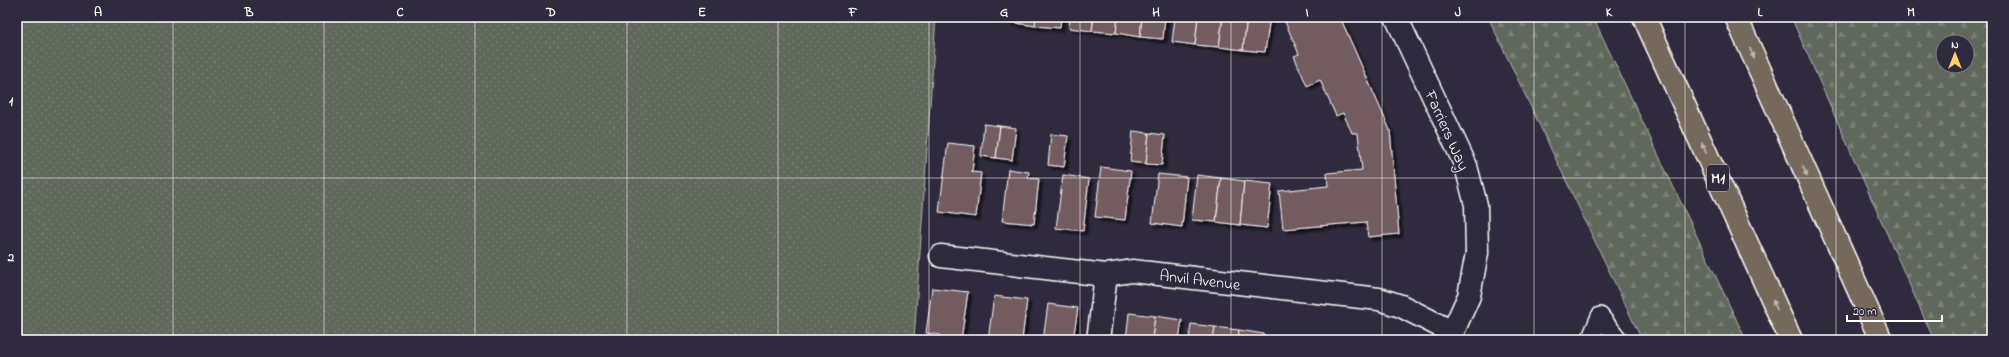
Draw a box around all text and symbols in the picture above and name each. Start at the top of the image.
text: A [94,3,102,22]
text: B [244,3,254,22]
text: C [396,3,404,22]
text: D [545,3,556,22]
text: E [698,3,706,22]
text: F [848,3,858,22]
text: G [1000,3,1008,22]
text: H [1152,3,1160,22]
text: I [1305,3,1309,22]
text: J [1455,3,1461,22]
text: K [1606,3,1613,22]
text: L [1758,3,1764,22]
text: M [1907,3,1915,22]
north arrow [1935,34,1975,74]
text: N [1951,37,1959,53]
one-way arrow [1749,47,1755,58]
street label: Farriers Way [1417,86,1475,175]
text: 1 [9,92,14,111]
one-way arrow [1701,142,1707,154]
road number: M1 [1707,165,1729,191]
one-way arrow [1802,165,1808,177]
text: 2 [7,248,15,267]
street label: Anvil Avenue [1158,264,1242,298]
scale bar [1847,297,1942,323]
one-way arrow [1772,299,1778,310]
text: 20 m [1853,303,1876,321]

